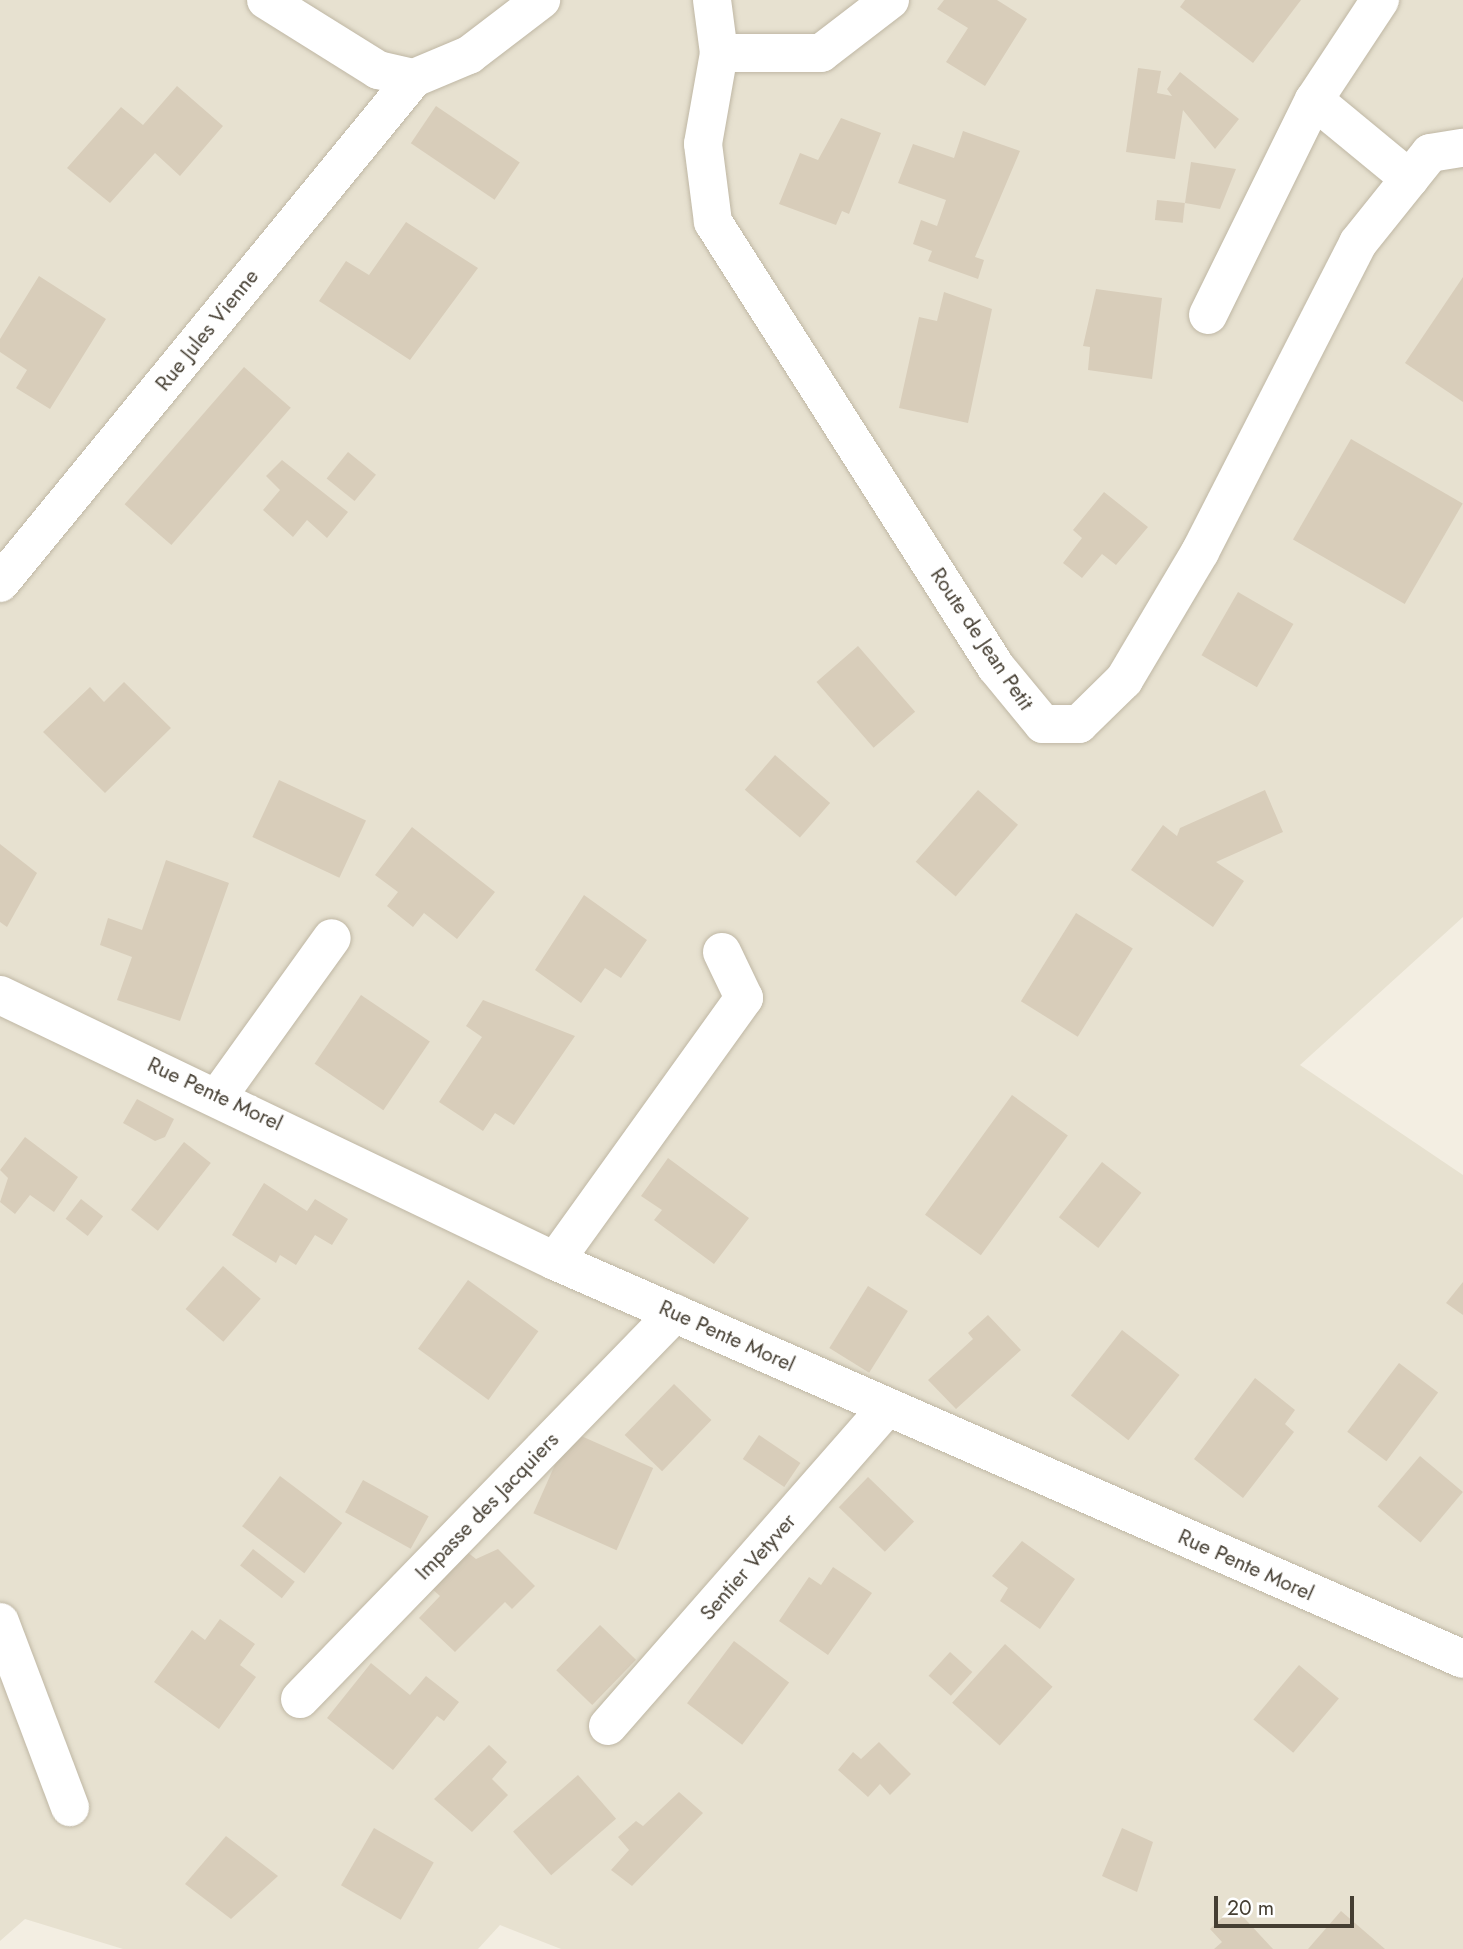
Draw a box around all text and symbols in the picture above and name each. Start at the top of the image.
street label: Rue Jules Vienne [150,264,264,396]
street label: Route de Jean Petit [925,563,1039,715]
street label: Rue Pente Morel [144,1052,286,1136]
street label: Rue Pente Morel [655,1295,799,1377]
street label: Impasse des Jacquiers [410,1427,564,1585]
street label: Sentier Vetyver [695,1509,801,1625]
street label: Rue Pente Morel [1174,1524,1318,1606]
scale bar [1218,1882,1358,1926]
text: 20 m [1227,1893,1274,1923]

